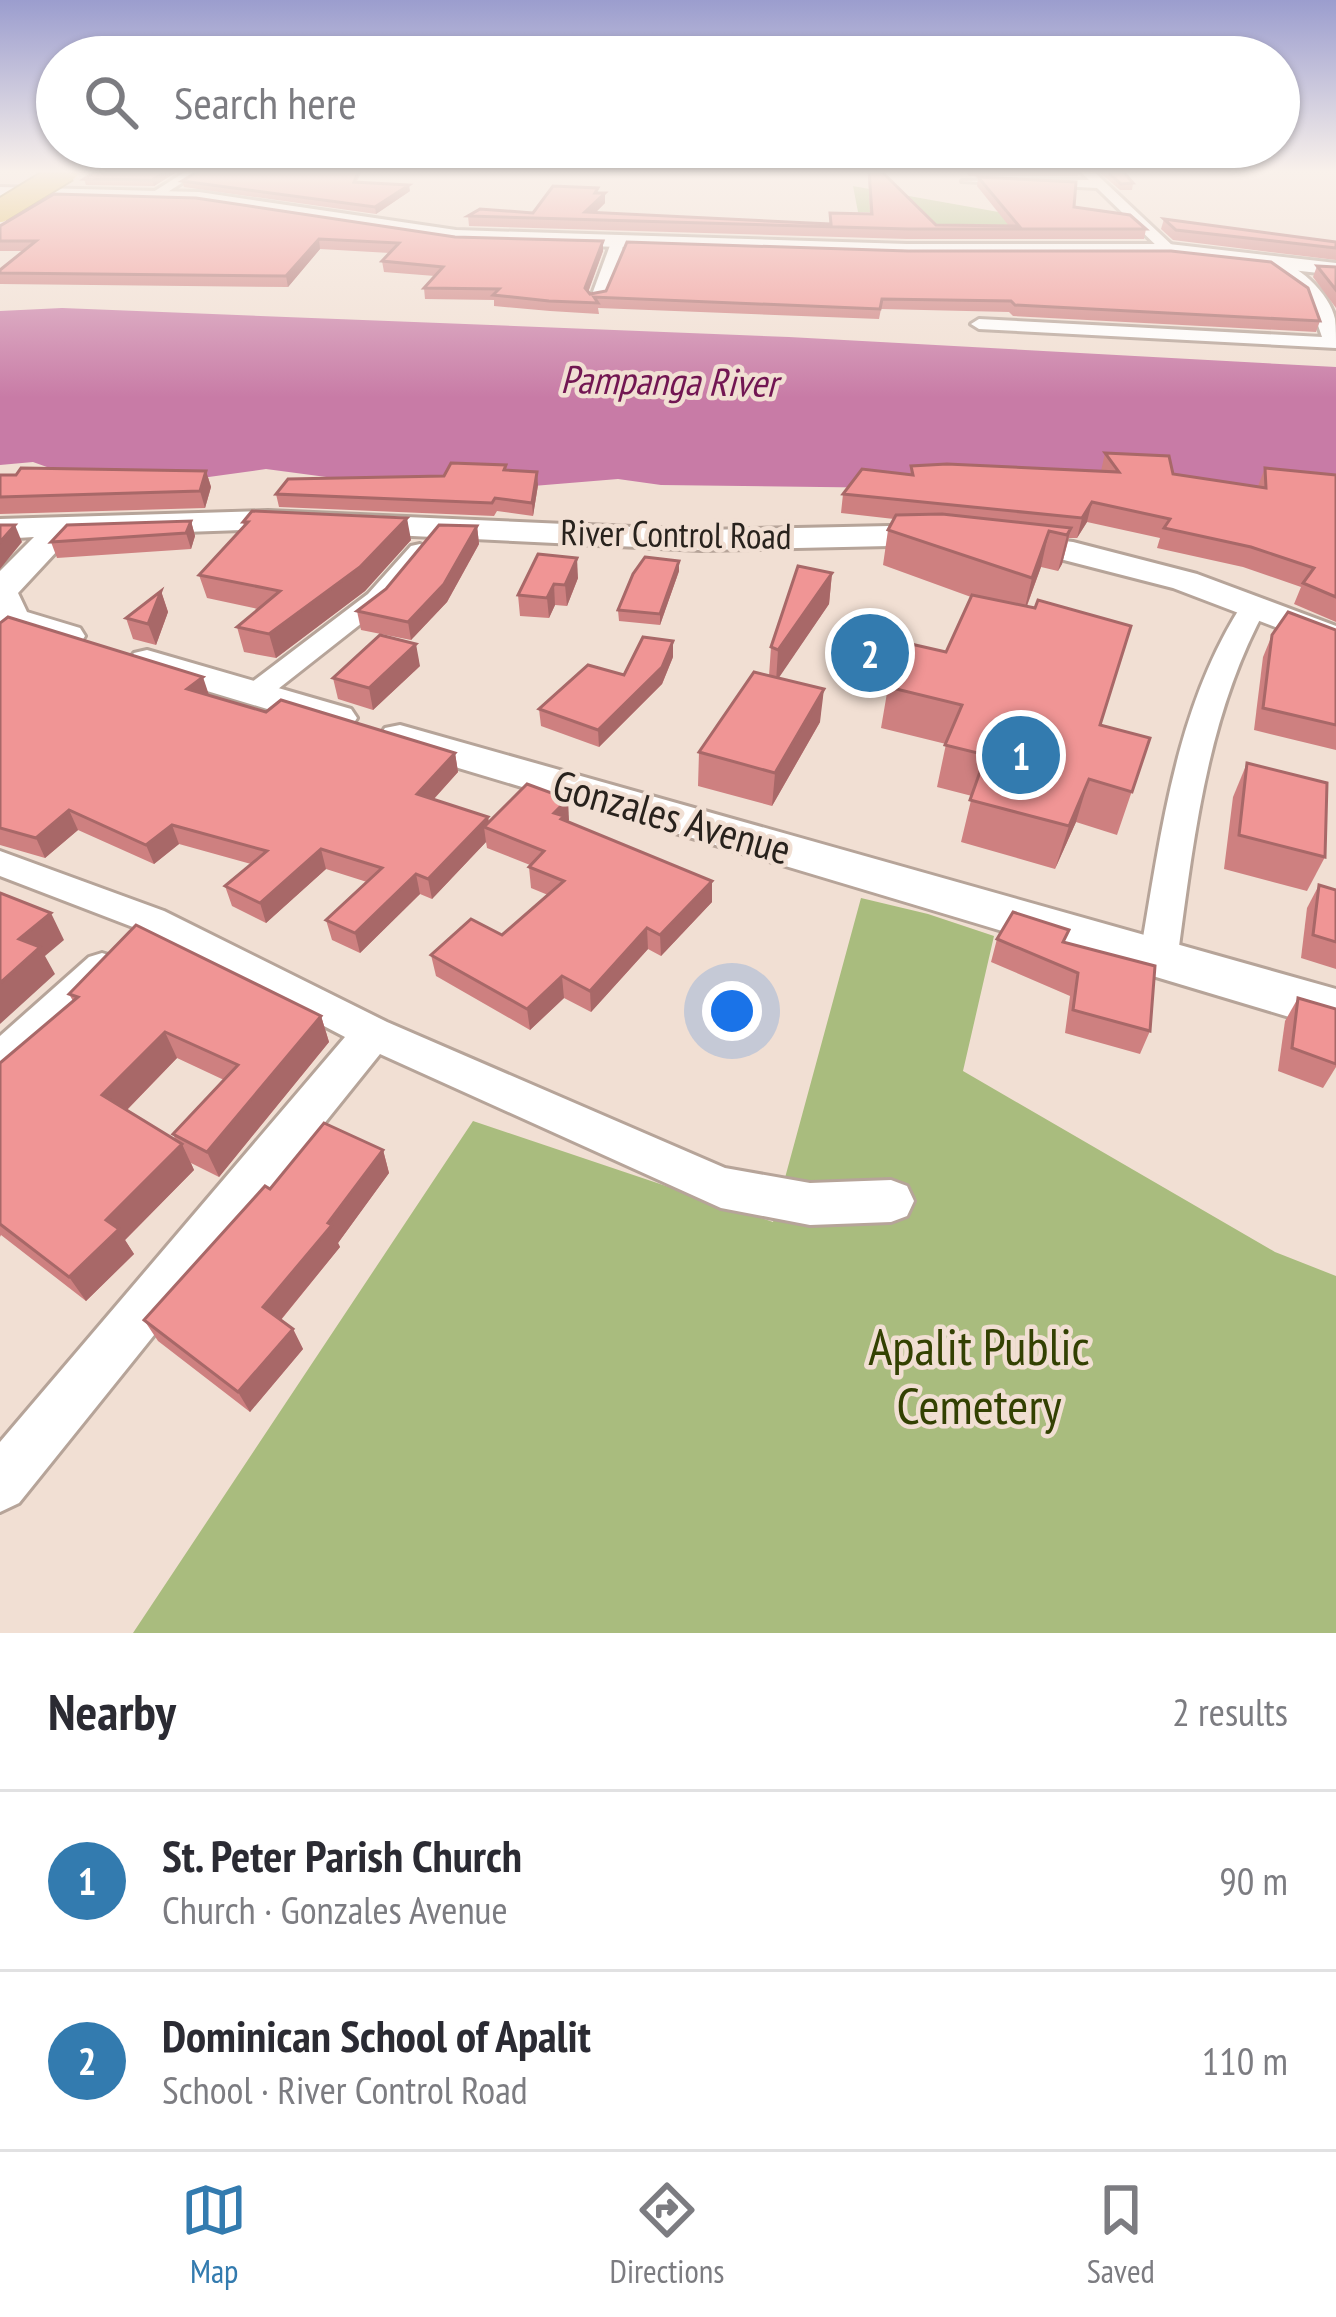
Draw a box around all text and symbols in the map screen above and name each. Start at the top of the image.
search box [36,36,1300,168]
icon: search [78,69,144,135]
text: Search here [174,73,357,131]
water label: Pampanga River [560,353,783,408]
street label: River Control Road [560,508,792,559]
pin: 2 [831,608,909,698]
pin: 1 [982,710,1060,800]
street label: Gonzales Avenue [547,756,797,877]
your location [702,981,762,1041]
park label: Apalit Public Cemetery [868,1313,1090,1438]
text: Nearby [48,1678,176,1744]
text: 2 results [1172,1686,1288,1737]
text: St. Peter Parish Church [162,1826,522,1884]
text: 1 [78,1855,96,1906]
text: 90 m [1219,1855,1288,1906]
text: Church · Gonzales Avenue [162,1884,508,1935]
text: Dominican School of Apalit [162,2006,591,2064]
text: 2 [78,2035,96,2086]
text: 110 m [1202,2035,1288,2086]
text: School · River Control Road [162,2064,528,2115]
tab: Map [181,2177,247,2292]
tab: Directions [610,2177,724,2292]
tab: Saved [1087,2177,1155,2292]

